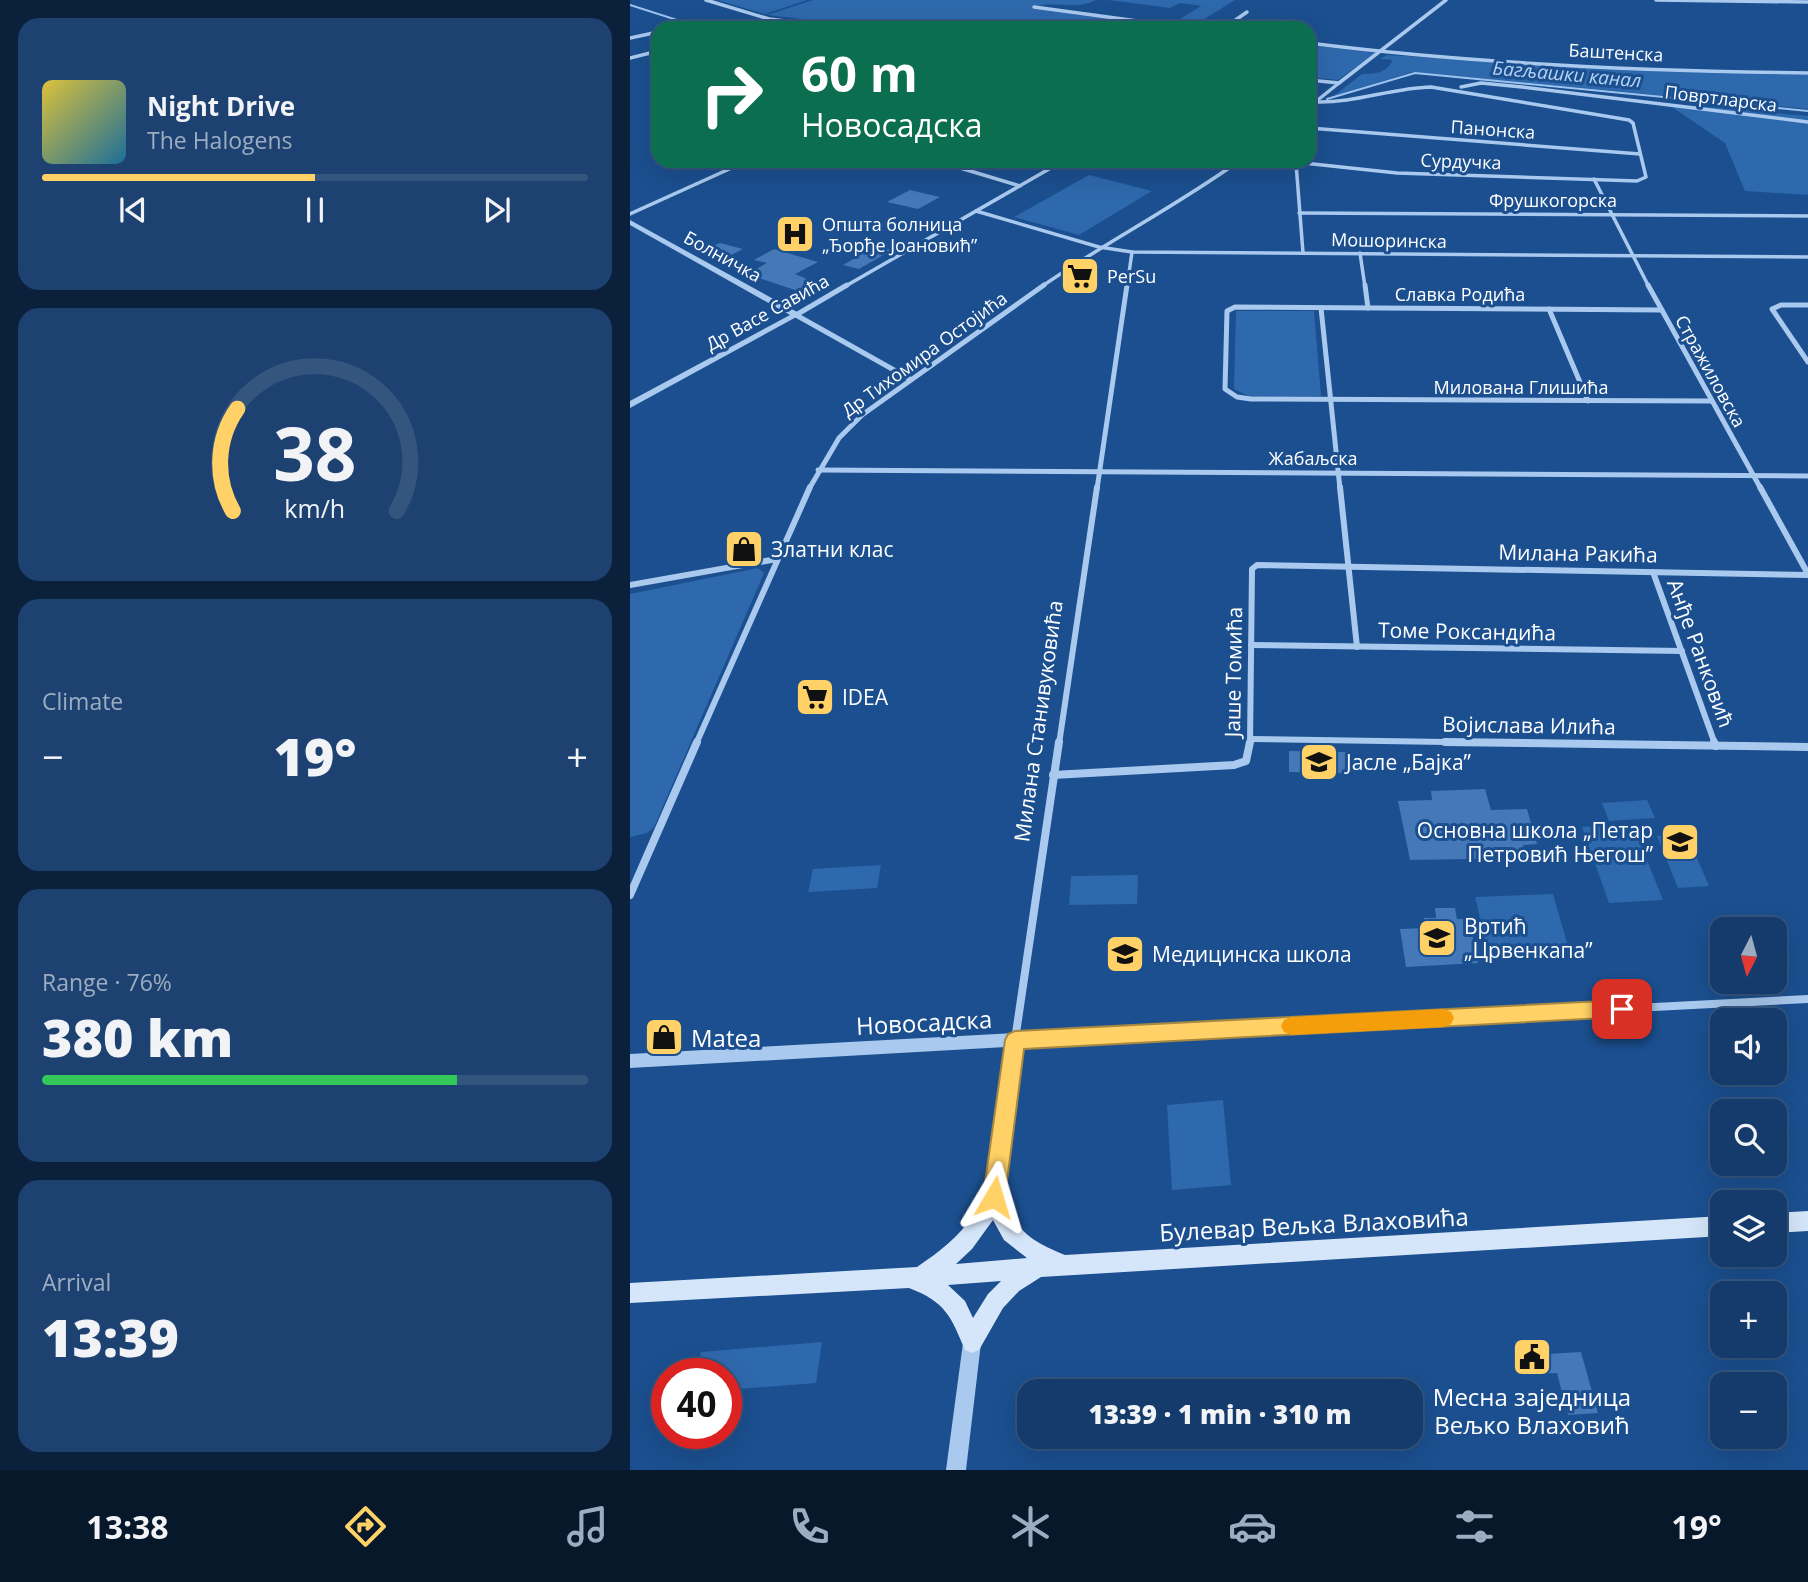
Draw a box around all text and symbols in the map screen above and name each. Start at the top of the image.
street label: Баштенска [1568,38,1664,66]
text: 60 m [801,40,918,106]
icon: right [686,49,777,140]
water label: Багљашки канал [1492,55,1642,93]
street label: Повртларска [1663,79,1779,117]
text: Night Drive [147,88,295,124]
text: Новосадска [801,103,983,146]
street label: Панонска [1450,114,1536,144]
text: The Halogens [147,124,293,156]
street label: Сурдучка [1420,148,1502,174]
street label: Фрушкогорска [1489,188,1617,212]
icon: previous [114,191,152,229]
icon: pause [296,191,334,229]
icon: next [478,191,516,229]
place label: Општа болница „Ђорђе Јоановић” [822,212,978,257]
hospital icon: Општа болница „Ђорђе Јоановић” [774,213,816,255]
street label: Болничка [680,225,766,287]
street label: Мошоринска [1331,227,1447,253]
supermarket icon: PerSu [1059,255,1101,297]
place label: PerSu [1107,264,1156,288]
street label: Др Васе Савића [701,268,833,356]
street label: Славка Родића [1395,282,1525,306]
street label: Др Тихомира Остојића [836,286,1012,422]
street label: Стражиловска [1670,311,1752,431]
street label: Милована Глишића [1434,375,1608,399]
text: 38 [273,403,357,502]
street label: Жабаљска [1269,446,1357,470]
text: km/h [285,490,345,524]
shop icon: Златни клас [723,528,765,570]
place label: Златни клас [771,535,894,563]
street label: Милана Ракића [1498,538,1658,568]
street label: Анђе Ранковић [1661,575,1741,731]
street label: Милана Станивуковића [1007,598,1069,844]
street label: Јаше Томића [1218,606,1248,740]
street label: Томе Роксандића [1378,615,1556,647]
supermarket icon: IDEA [794,676,836,718]
place label: IDEA [842,683,889,711]
text: Climate [42,685,123,717]
street label: Војислава Илића [1442,709,1616,741]
text: 19° [274,720,356,791]
text: − [42,730,64,782]
text: + [566,730,588,782]
school or university icon: Јасле „Бајка” [1298,741,1340,783]
place label: Јасле „Бајка” [1344,748,1472,776]
place label: Основна школа „Петар Петровић Његош” [1417,816,1654,868]
school or university icon: Основна школа „Петар Петровић Његош” [1659,821,1701,863]
place label: Вртић „Црвенкапа” [1464,912,1593,964]
school or university icon: Вртић „Црвенкапа” [1416,917,1458,959]
north arrow [1710,917,1787,994]
map controls [1710,917,1787,1449]
school or university icon: Медицинска школа [1104,933,1146,975]
place label: Медицинска школа [1152,940,1352,968]
text: Range · 76% [42,966,172,998]
pin [1592,979,1652,1039]
icon: arrive [1603,990,1641,1028]
text: 380 km [42,1001,233,1072]
street label: Новосадска [855,1002,993,1042]
button: sound [1710,1008,1787,1085]
shop icon: Matea [643,1016,685,1058]
place label: Matea [691,1021,761,1054]
button: search [1710,1099,1787,1176]
position arrow [957,1160,1031,1234]
button: layers [1710,1190,1787,1267]
street label: Булевар Вељка Влаховића [1158,1199,1470,1249]
text: Arrival [42,1266,111,1298]
button: + [1710,1281,1787,1358]
text: 13:39 [42,1301,179,1372]
public building icon: Месна заједница Вељко Влаховић [1511,1336,1553,1378]
speed limit sign: 40 [651,1358,742,1449]
button: − [1710,1372,1787,1449]
place label: Месна заједница Вељко Влаховић [1433,1380,1631,1441]
text: 13:39 · 1 min · 310 m [1089,1396,1351,1432]
icon: directions [341,1502,390,1551]
icon: music [563,1502,612,1551]
icon: phone [785,1502,834,1551]
icon: climate [1006,1502,1055,1551]
icon: car [1228,1502,1277,1551]
icon: filters [1450,1502,1499,1551]
text: 13:38 [86,1505,169,1548]
text: 19° [1671,1505,1722,1548]

